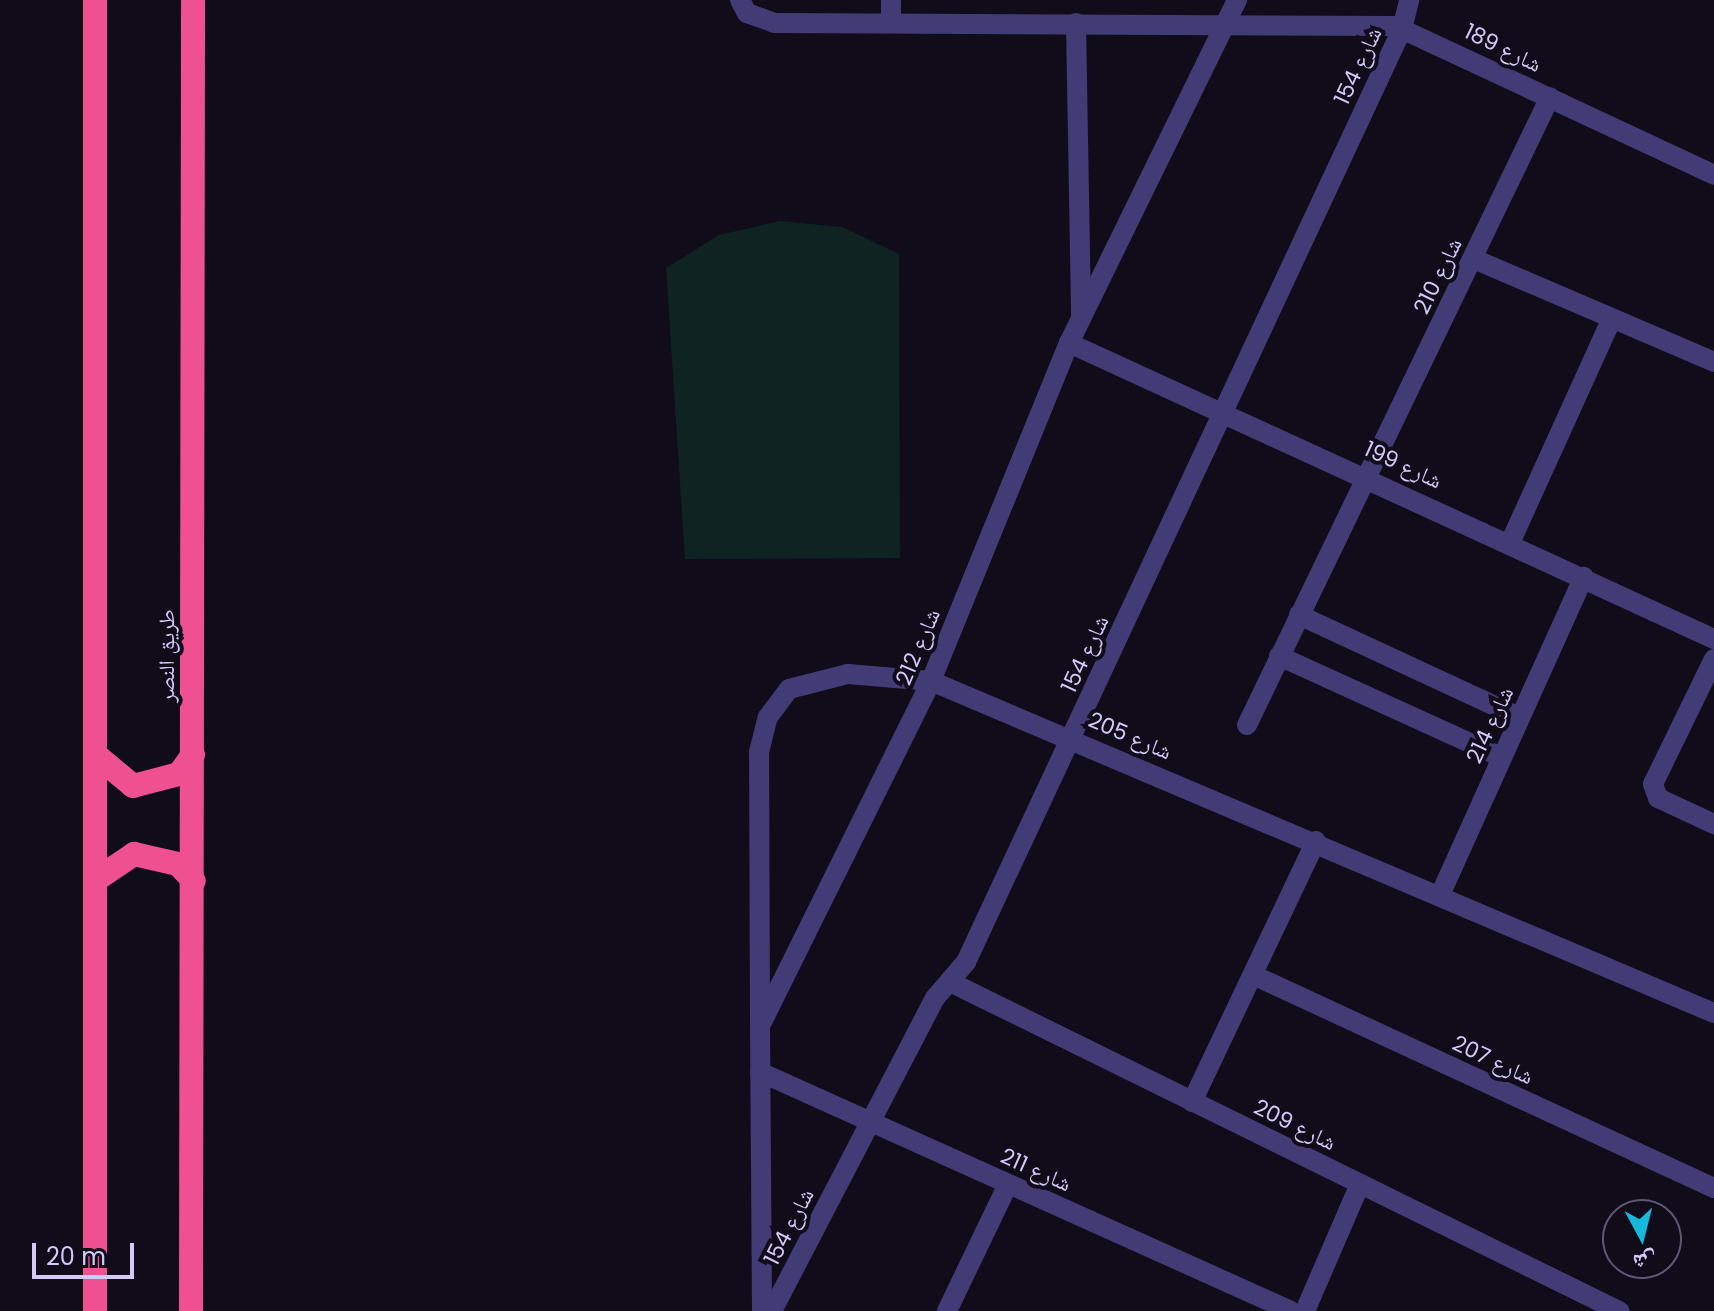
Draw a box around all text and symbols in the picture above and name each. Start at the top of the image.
street label: شارع 189 [1460,18,1546,78]
street label: شارع 154 [1329,23,1387,109]
street label: شارع 210 [1408,234,1468,318]
street label: شارع 199 [1360,436,1446,494]
street label: شارع 212 [890,605,946,689]
street label: طريق النصر [154,609,180,703]
street label: شارع 154 [1056,611,1114,697]
street label: شارع 214 [1461,683,1519,767]
street label: شارع 205 [1084,707,1176,765]
street label: شارع 207 [1448,1030,1538,1090]
street label: شارع 209 [1250,1094,1340,1156]
street label: شارع 211 [997,1143,1075,1197]
street label: شارع 154 [759,1184,819,1270]
north arrow [1602,1199,1682,1279]
scale bar [36,1227,138,1277]
text: 20 m [46,1240,106,1273]
text: ش [1631,1245,1658,1278]

